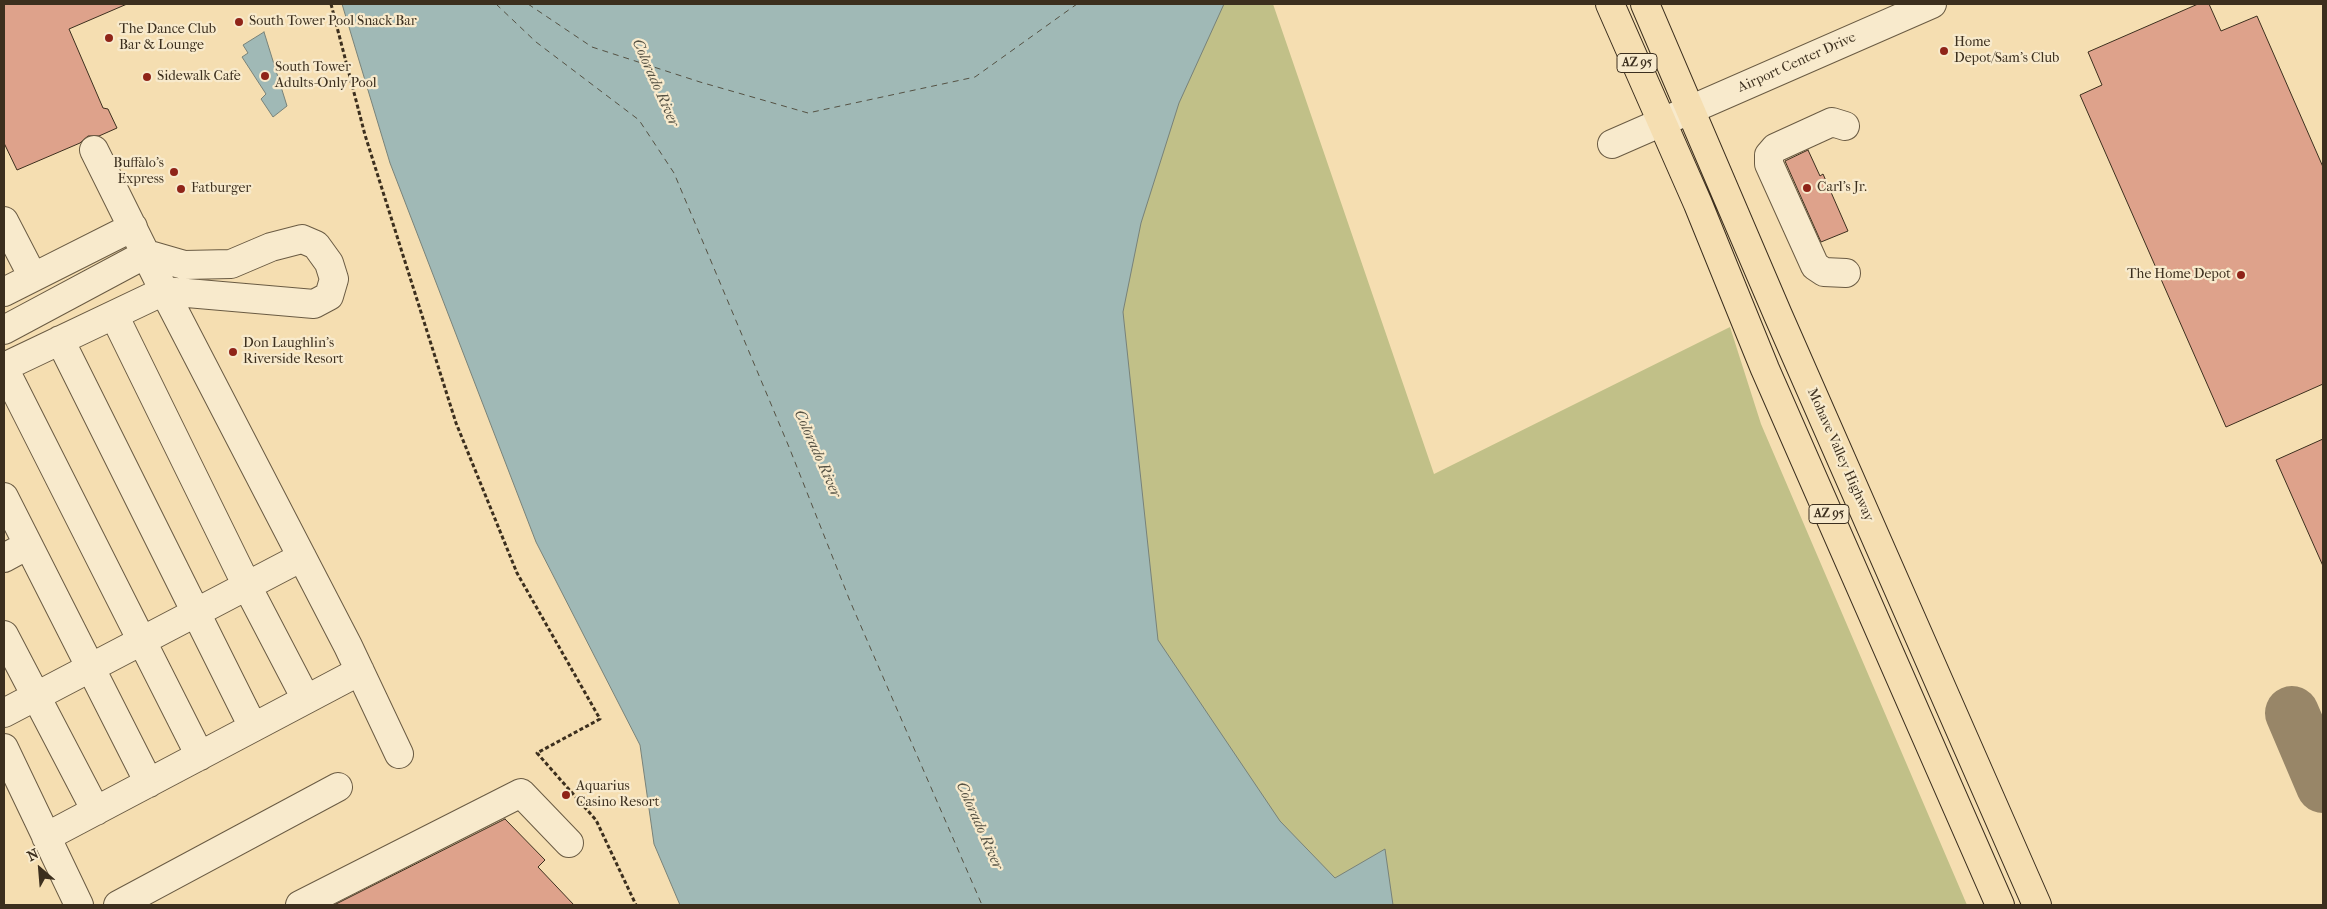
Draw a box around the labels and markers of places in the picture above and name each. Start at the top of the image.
place label: South Tower Pool Snack Bar [249,14,417,30]
marker: South Tower Pool Snack Bar [233,16,245,28]
place label: The Dance Club Bar & Lounge [119,22,216,54]
marker: The Dance Club Bar & Lounge [103,32,115,44]
place label: Home Depot/Sam's Club [1954,35,2059,68]
marker: Home Depot/Sam's Club [1938,45,1950,57]
place label: South Tower Adults-Only Pool [275,60,377,92]
place label: Sidewalk Cafe [157,69,241,85]
marker: South Tower Adults-Only Pool [259,70,271,82]
marker: Sidewalk Cafe [141,71,153,83]
place label: Buffalo's Express [113,156,164,188]
marker: Buffalo's Express [168,166,180,178]
place label: Carl's Jr. [1817,180,1867,196]
place label: Fatburger [191,181,251,197]
marker: Carl's Jr. [1801,182,1813,194]
marker: Fatburger [175,183,187,195]
place label: The Home Depot [2127,267,2231,283]
marker: The Home Depot [2235,269,2247,281]
place label: Don Laughlin's Riverside Resort [243,336,344,368]
marker: Don Laughlin's Riverside Resort [227,346,239,358]
place label: Aquarius Casino Resort [576,779,659,812]
marker: Aquarius Casino Resort [560,789,572,801]

